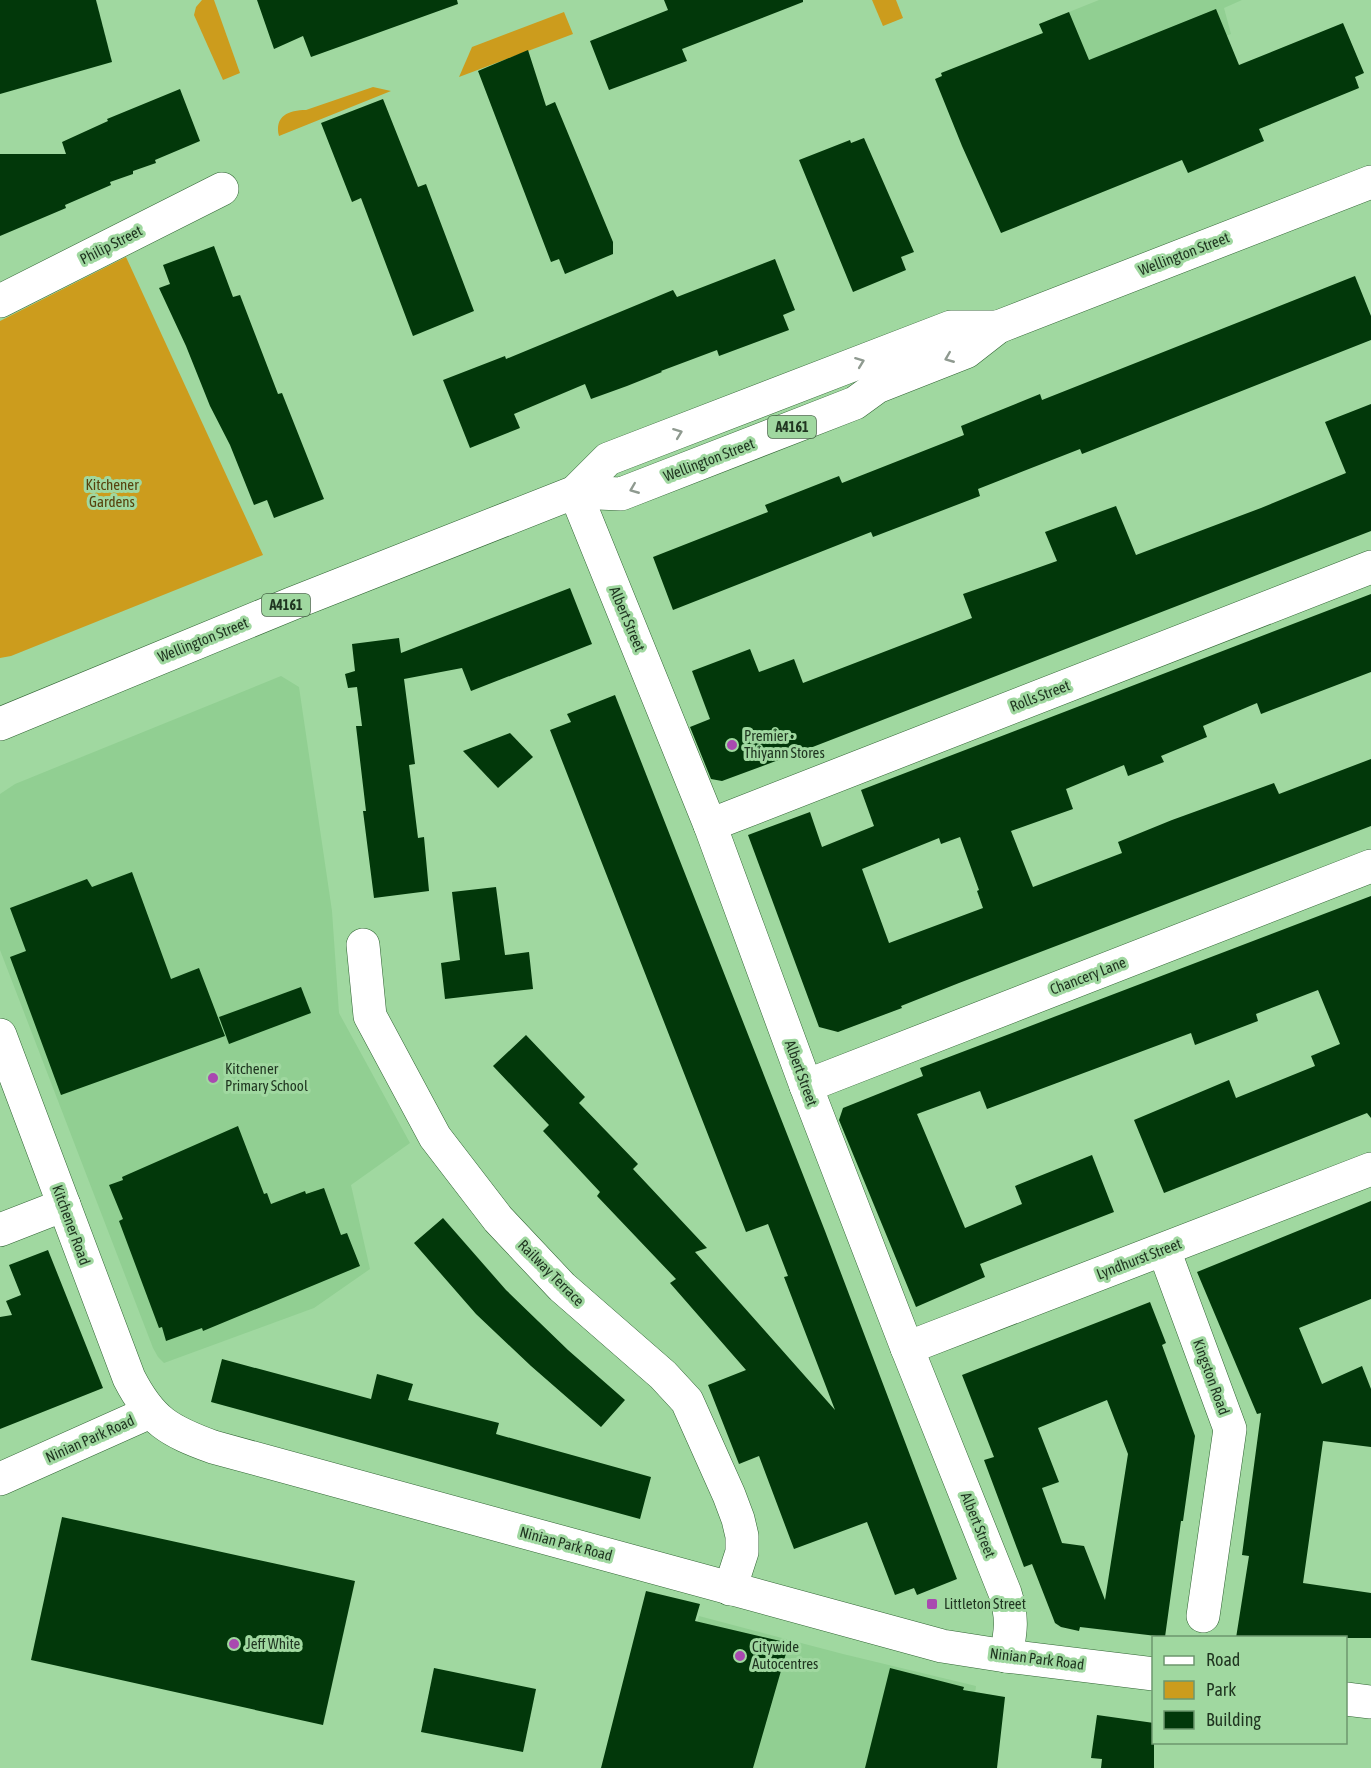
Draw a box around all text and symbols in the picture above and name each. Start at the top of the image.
street label: Philip Street [77,222,145,267]
street label: Wellington Street [1136,228,1232,279]
one-way arrow [944,351,955,364]
one-way arrow [855,357,865,370]
road number: A4161 [768,416,816,438]
one-way arrow [673,427,683,440]
street label: Wellington Street [661,434,757,485]
park label: Kitchener Gardens [85,476,139,510]
one-way arrow [629,482,640,494]
street label: Albert Street [606,584,649,654]
road number: A4161 [262,594,310,616]
street label: Wellington Street [155,614,250,665]
street label: Rolls Street [1007,676,1072,715]
place label: Premier - Thiyann Stores [744,727,825,761]
marker: Premier - Thiyann Stores [725,738,739,752]
street label: Chancery Lane [1047,953,1128,998]
street label: Albert Street [782,1038,821,1108]
place label: Kitchener Primary School [225,1060,308,1094]
marker: Kitchener Primary School [206,1071,220,1085]
street label: Kitchener Road [49,1183,94,1267]
street label: Lyndhurst Street [1094,1235,1184,1282]
street label: Railway Terrace [515,1236,588,1309]
street label: Kingston Road [1190,1337,1233,1417]
street label: Ninian Park Road [43,1411,137,1466]
street label: Albert Street [958,1490,999,1560]
street label: Ninian Park Road [518,1523,614,1564]
place label: Littleton Street [944,1595,1026,1612]
marker: Littleton Street [925,1597,939,1611]
place label: Jeff White [246,1635,301,1652]
legend [1152,1636,1347,1744]
marker: Jeff White [227,1637,241,1651]
place label: Citywide Autocentres [752,1638,818,1672]
street label: Ninian Park Road [989,1644,1085,1673]
marker: Citywide Autocentres [733,1649,747,1663]
text: Road [1206,1649,1240,1670]
text: Park [1206,1679,1236,1700]
text: Building [1206,1709,1261,1730]

